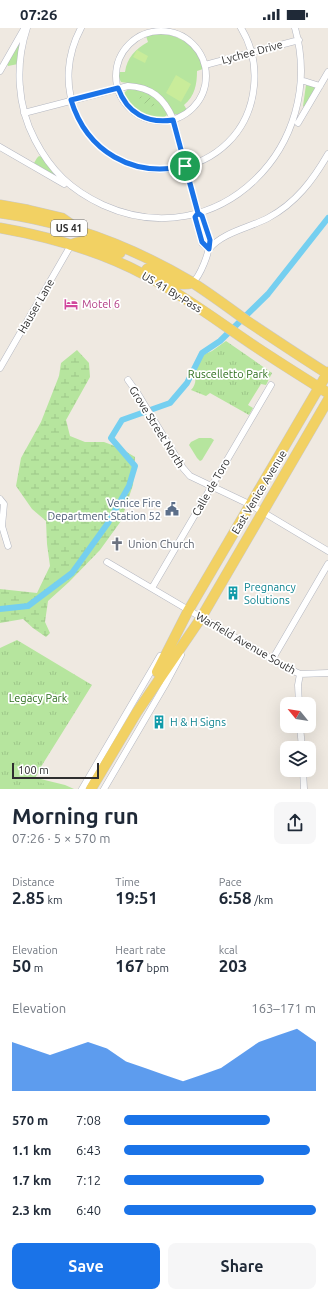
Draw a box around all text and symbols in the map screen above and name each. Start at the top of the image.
text: 07:26 [20,6,58,23]
street label: Lychee Drive [220,38,284,66]
pin [168,149,202,183]
icon: arrive [174,155,196,177]
road number: US 41 [51,220,87,236]
street label: US 41 By-Pass [140,269,204,315]
street label: Hauser Lane [16,277,56,335]
hotel icon: Motel 6 [63,296,79,312]
place label: Motel 6 [82,298,120,310]
park label: Ruscelletto Park [188,368,269,380]
street label: Grove Street North [127,384,187,470]
street label: East Venice Avenue [229,448,289,536]
street label: Calle de Toro [190,456,232,518]
place label: Venice Fire Department Station 52 [48,497,161,522]
public building icon: Venice Fire Department Station 52 [164,501,180,517]
church icon: Union Church [109,536,125,552]
place label: Union Church [128,538,195,550]
place label: Pregnancy Solutions [244,581,297,606]
building icon: Pregnancy Solutions [225,585,241,601]
street label: Warfield Avenue South [194,609,298,677]
park label: Legacy Park [9,692,68,704]
north arrow [280,697,316,733]
map controls [280,697,316,777]
building icon: H & H Signs [151,714,167,730]
place label: H & H Signs [170,716,226,728]
button: layers [280,741,316,777]
scale bar [12,761,99,780]
text: 100 m [18,764,49,776]
button: share [274,802,316,844]
text: Morning run [12,803,139,828]
text: 07:26 · 5 × 570 m [12,831,111,845]
text: Distance [12,876,55,888]
text: Time [115,876,140,888]
text: Pace [219,876,242,888]
text: 2.85 [12,888,45,907]
text: 19:51 [115,888,158,907]
text: 6:58 [219,888,252,907]
text: km [45,894,63,906]
text: /km [252,894,273,906]
text: Elevation [12,944,58,956]
text: Heart rate [115,944,166,956]
text: kcal [219,944,238,956]
text: 50 [12,956,31,975]
text: 167 [115,956,144,975]
text: 203 [219,956,247,975]
text: m [31,962,43,974]
text: bpm [144,962,169,974]
text: Elevation [12,1001,66,1015]
text: 163–171 m [251,1001,316,1015]
text: 570 m [12,1113,48,1127]
text: 7:08 [76,1113,101,1127]
text: 1.1 km [12,1143,51,1157]
text: 6:43 [76,1143,101,1157]
text: 1.7 km [12,1173,51,1187]
text: 7:12 [76,1173,101,1187]
text: 2.3 km [12,1203,51,1217]
text: 6:40 [76,1203,101,1217]
button: Save [12,1243,160,1289]
button: Share [168,1243,316,1289]

